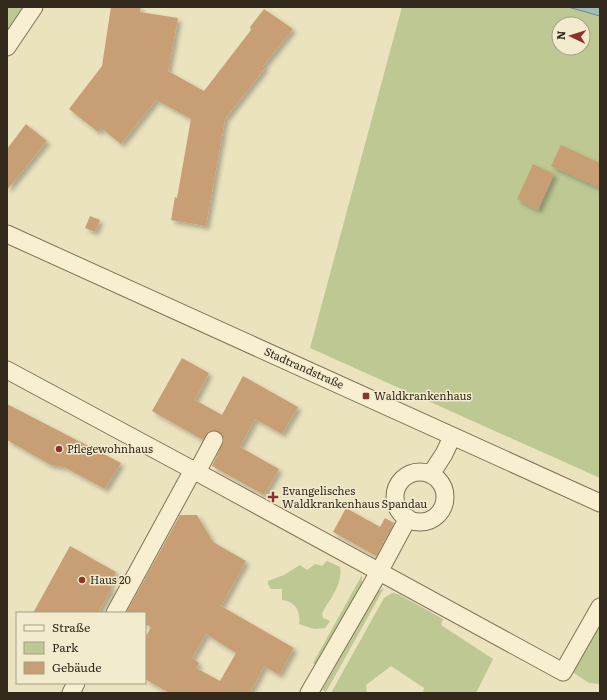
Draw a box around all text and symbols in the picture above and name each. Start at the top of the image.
north arrow [551,16,591,56]
text: N [552,30,568,40]
street label: Stadtrandstraße [262,342,347,392]
place label: Waldkrankenhaus [374,387,471,403]
marker: Waldkrankenhaus [361,391,371,401]
place label: Pflegewohnhaus [67,440,153,456]
marker: Pflegewohnhaus [54,444,64,454]
place label: Evangelisches Waldkrankenhaus Spandau [282,482,427,511]
marker: Evangelisches Waldkrankenhaus Spandau [267,491,279,503]
place label: Haus 20 [90,571,131,587]
marker: Haus 20 [77,575,87,585]
legend [16,612,146,684]
text: Straße [52,618,90,636]
text: Park [52,638,79,656]
text: Gebäude [52,658,101,676]

